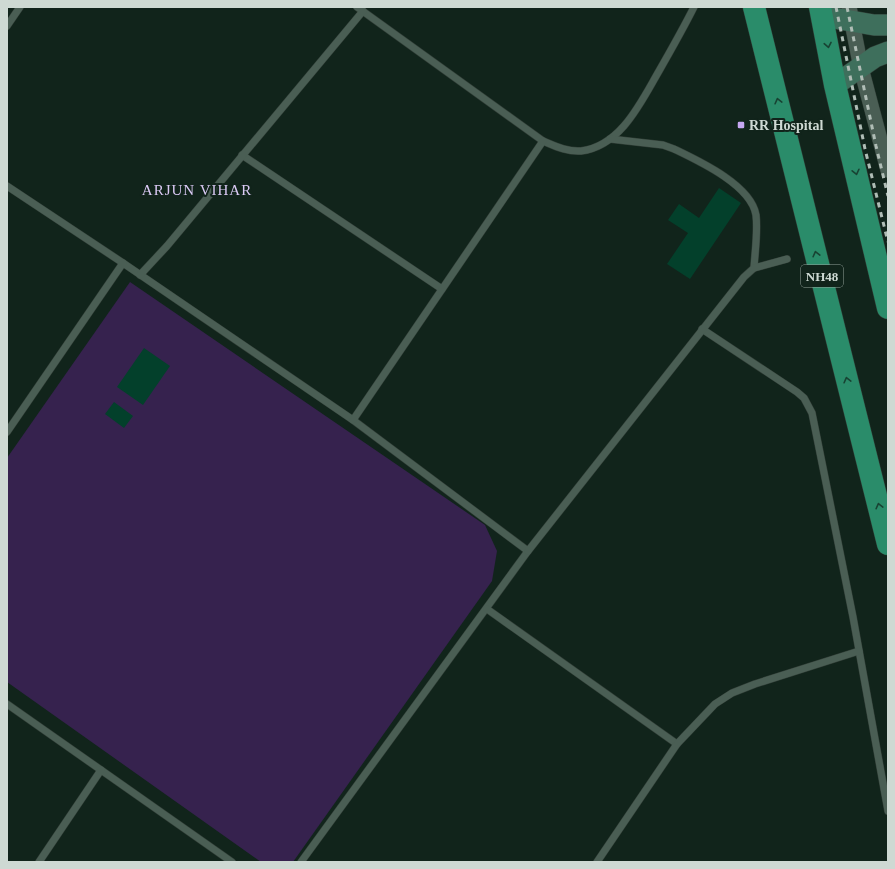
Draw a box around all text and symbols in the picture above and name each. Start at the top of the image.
one-way arrow [823,42,831,48]
one-way arrow [774,97,783,104]
place label: RR Hospital [749,118,823,133]
marker: RR Hospital [736,120,746,130]
one-way arrow [851,168,860,175]
district label: ARJUN VIHAR [142,182,252,198]
one-way arrow [813,251,821,257]
road number: NH48 [801,265,843,287]
one-way arrow [844,377,852,383]
one-way arrow [875,503,883,510]

